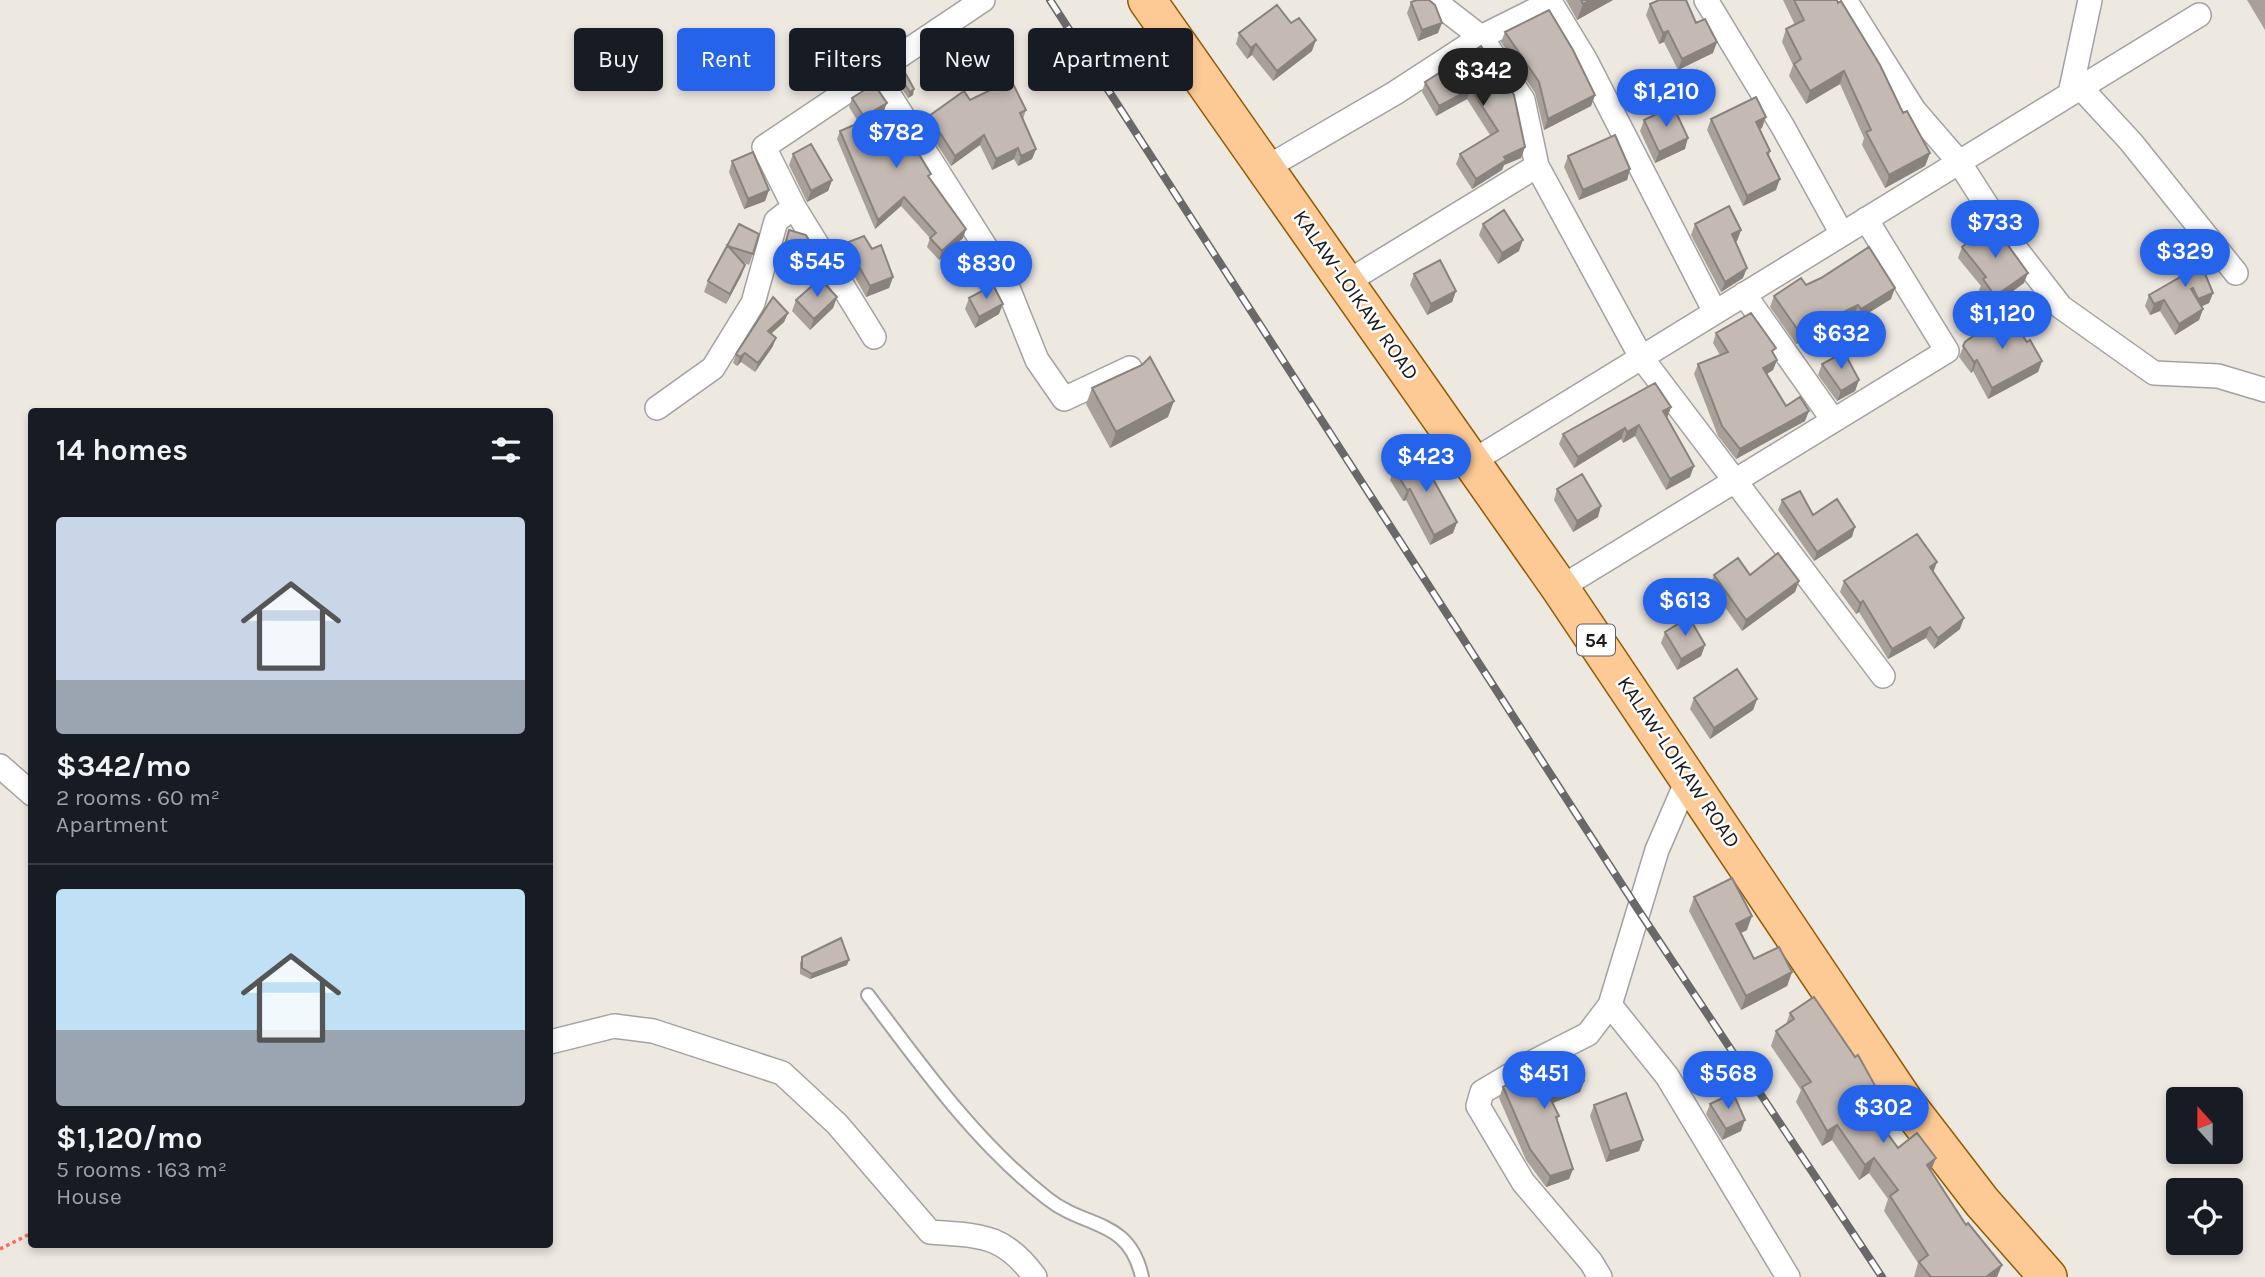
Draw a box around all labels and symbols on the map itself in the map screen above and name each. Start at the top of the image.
pin: $342 [1442,48,1524,108]
pin: $1,210 [1609,69,1723,129]
pin: $782 [855,110,937,170]
pin: $733 [1954,201,2036,260]
street label: KALAW-LOIKAW ROAD [1288,205,1424,385]
pin: $329 [2144,230,2226,289]
pin: $545 [776,240,858,299]
pin: $830 [945,242,1027,301]
pin: $1,120 [1945,292,2059,351]
pin: $632 [1800,312,1882,371]
pin: $423 [1385,434,1467,494]
pin: $613 [1644,578,1726,638]
road number: 54 [1577,624,1615,656]
street label: KALAW-LOIKAW ROAD [1613,672,1745,852]
pin: $451 [1503,1052,1585,1111]
pin: $568 [1687,1052,1769,1111]
pin: $302 [1842,1086,1924,1145]
north arrow [2166,1087,2244,1164]

